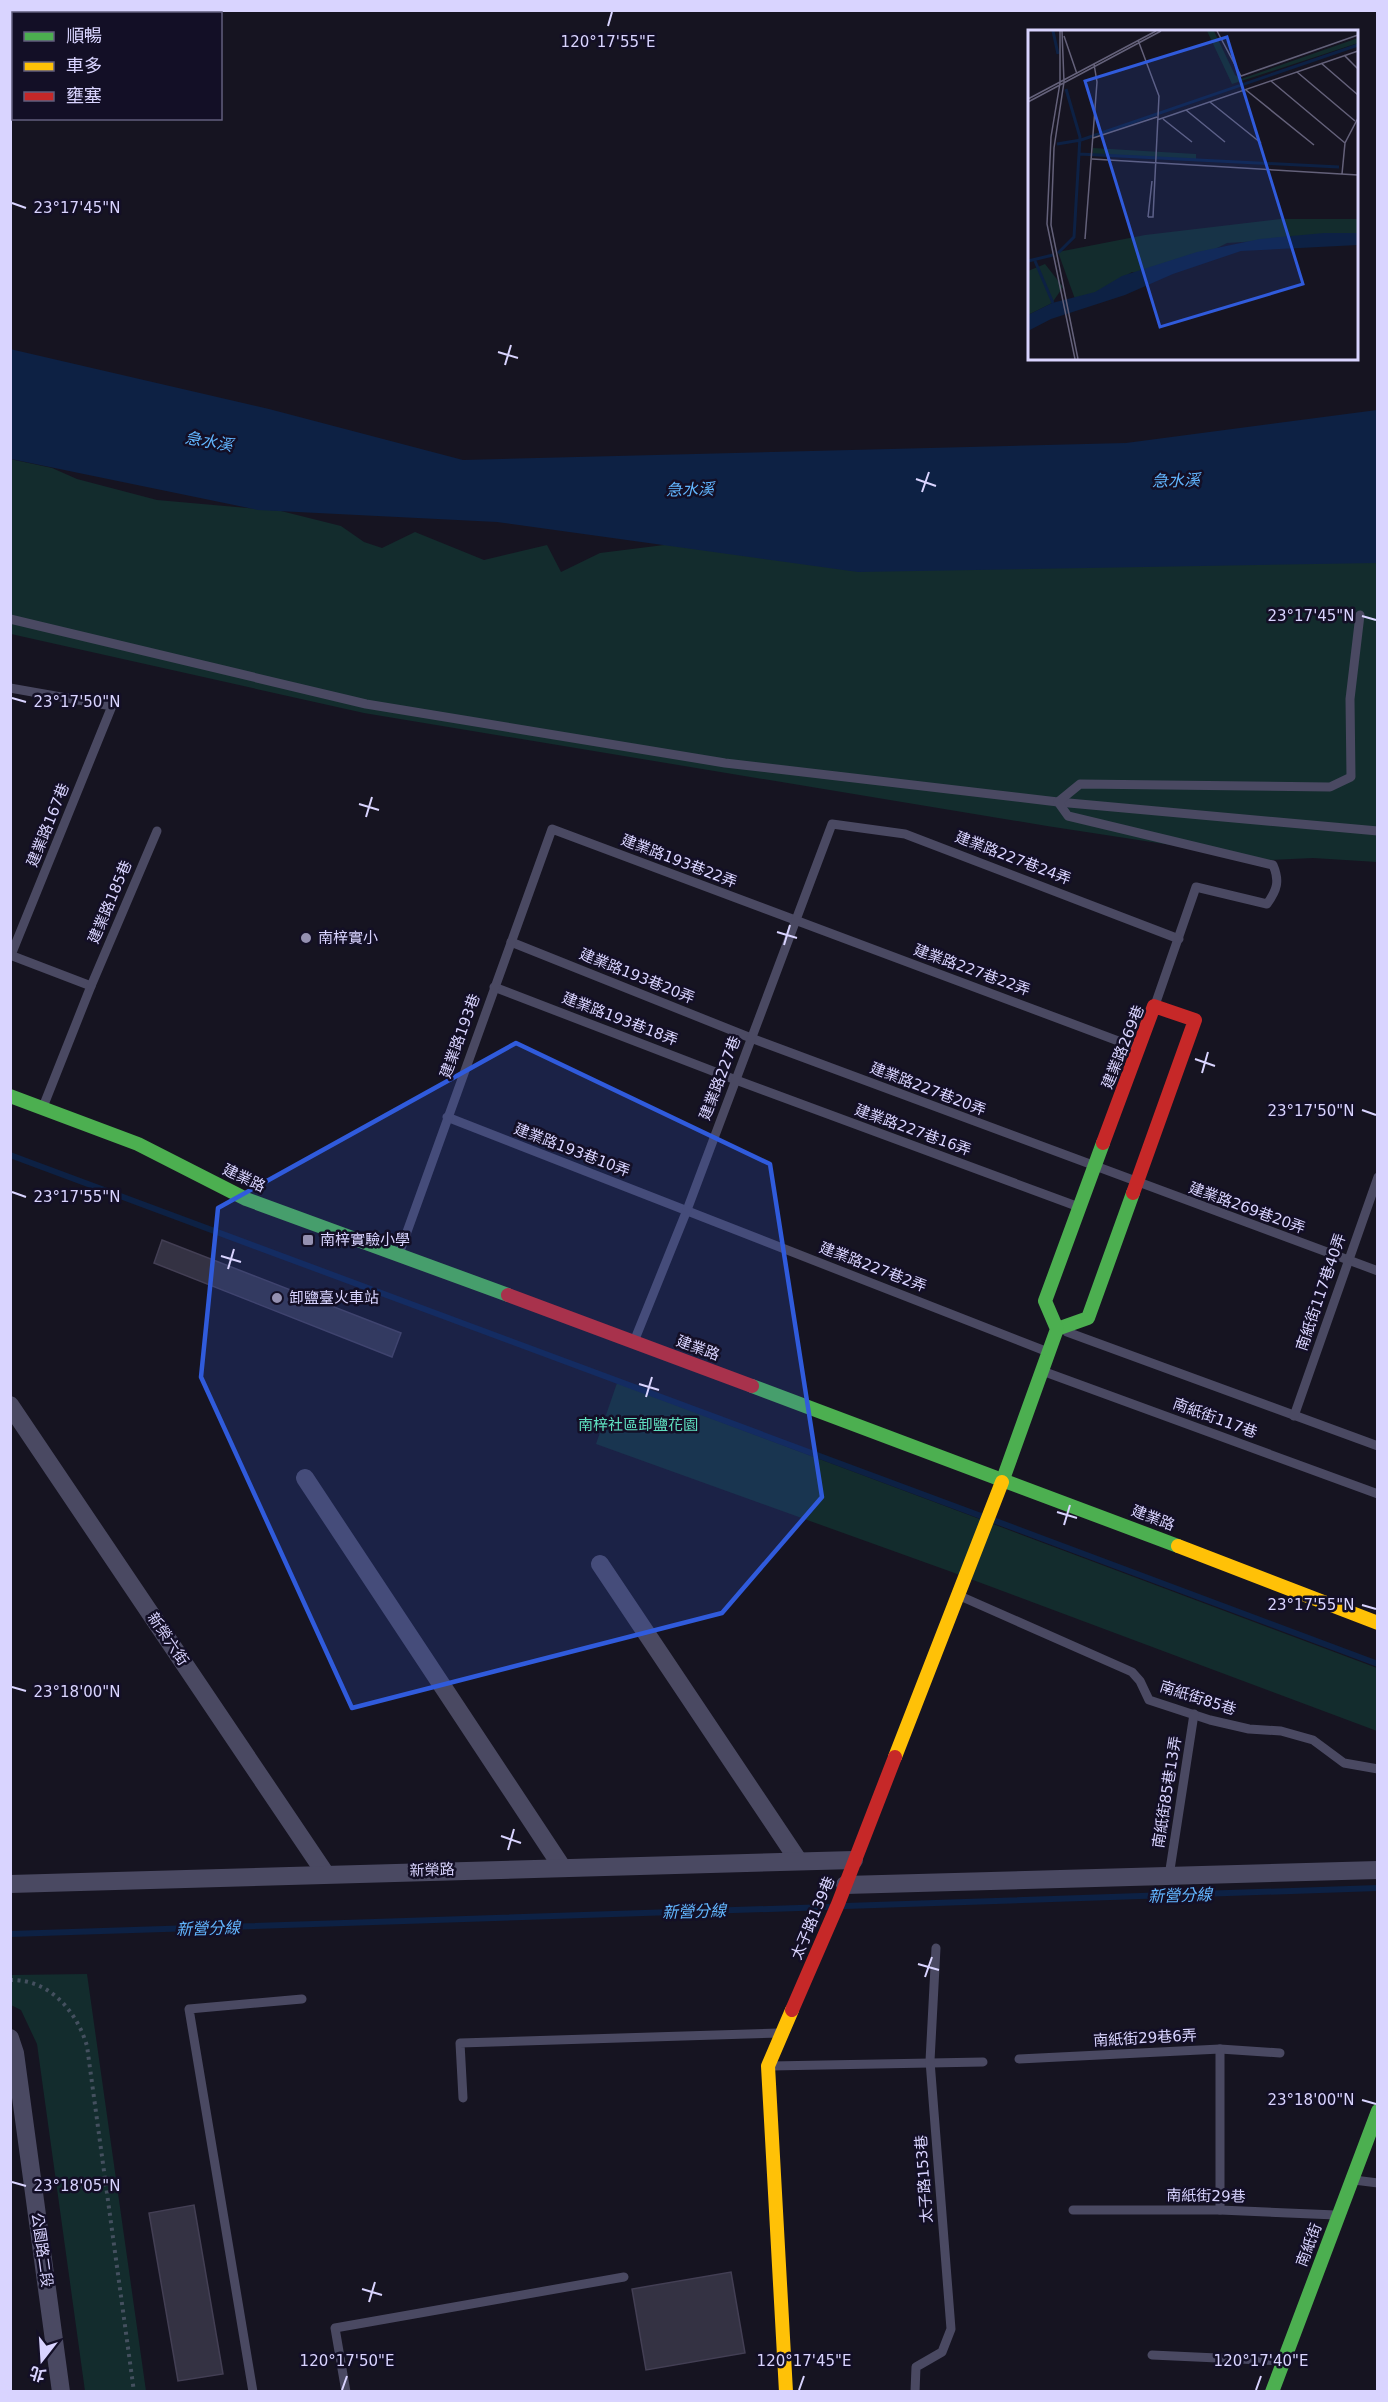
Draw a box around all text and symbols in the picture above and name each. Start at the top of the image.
legend [12,12,222,120]
text: 順暢 [66,25,102,46]
inset map [1028,30,1358,360]
text: 120°17'55"E [561,33,655,51]
text: 車多 [66,55,102,76]
text: 壅塞 [66,85,102,106]
text: 23°17'45"N [33,199,121,217]
water label: 急水溪 [184,428,236,455]
water label: 急水溪 [1152,471,1202,490]
water label: 急水溪 [666,480,716,499]
text: 23°17'45"N [1267,607,1355,625]
text: 23°17'50"N [33,693,121,711]
street label: 建業路167巷 [23,781,73,869]
street label: 建業路227巷24弄 [952,828,1074,888]
street label: 建業路193巷22弄 [618,831,740,891]
street label: 建業路185巷 [84,858,136,946]
place label: 南梓實小 [318,929,378,947]
marker: 南梓實小 [299,931,313,945]
street label: 建業路227巷22弄 [911,941,1033,999]
street label: 建業路193巷20弄 [577,945,697,1007]
street label: 建業路193巷18弄 [559,989,681,1049]
street label: 建業路193巷 [436,991,484,1081]
street label: 建業路269巷 [1098,1003,1148,1091]
street label: 建業路227巷 [696,1033,744,1123]
street label: 建業路227巷20弄 [867,1059,989,1119]
street label: 建業路227巷16弄 [852,1101,974,1159]
text: 23°17'50"N [1267,1102,1355,1120]
street label: 建業路193巷10弄 [511,1120,633,1180]
street label: 建業路 [220,1160,268,1196]
street label: 建業路269巷20弄 [1186,1179,1308,1237]
text: 23°17'55"N [33,1188,121,1206]
place label: 南梓實驗小學 [320,1231,410,1249]
street label: 南紙街117巷40弄 [1293,1231,1349,1353]
marker: 南梓實驗小學 [301,1233,315,1247]
street label: 建業路227巷2弄 [817,1238,929,1296]
place label: 卸鹽臺火車站 [289,1289,379,1307]
marker: 卸鹽臺火車站 [270,1291,284,1305]
street label: 建業路 [674,1332,722,1364]
street label: 南紙街117巷 [1170,1394,1260,1442]
park label: 南梓社區卸鹽花園 [578,1416,698,1434]
street label: 建業路 [1129,1502,1177,1534]
text: 23°17'55"N [1267,1596,1355,1614]
street label: 新榮六街 [144,1609,192,1669]
street label: 南紙街85巷 [1158,1677,1238,1719]
text: 23°18'00"N [33,1683,121,1701]
street label: 南紙街85巷13弄 [1149,1735,1185,1849]
street label: 新榮路 [409,1860,455,1880]
street label: 太子路139巷 [787,1874,839,1962]
water label: 新營分線 [1148,1885,1214,1906]
water label: 新營分線 [662,1901,728,1922]
water label: 新營分線 [176,1918,242,1939]
street label: 南紙街29巷6弄 [1093,2026,1197,2050]
text: 23°18'00"N [1267,2091,1355,2109]
street label: 太子路153巷 [912,2134,936,2224]
text: 23°18'05"N [33,2177,121,2195]
street label: 南紙街29巷 [1166,2186,1246,2206]
street label: 公園路二段 [28,2212,56,2288]
street label: 南紙街 [1293,2221,1325,2269]
north arrow [12,2330,72,2390]
text: 120°17'50"E [300,2352,394,2370]
text: 120°17'45"E [757,2352,851,2370]
text: 120°17'40"E [1214,2352,1308,2370]
text: 北 [27,2362,48,2385]

